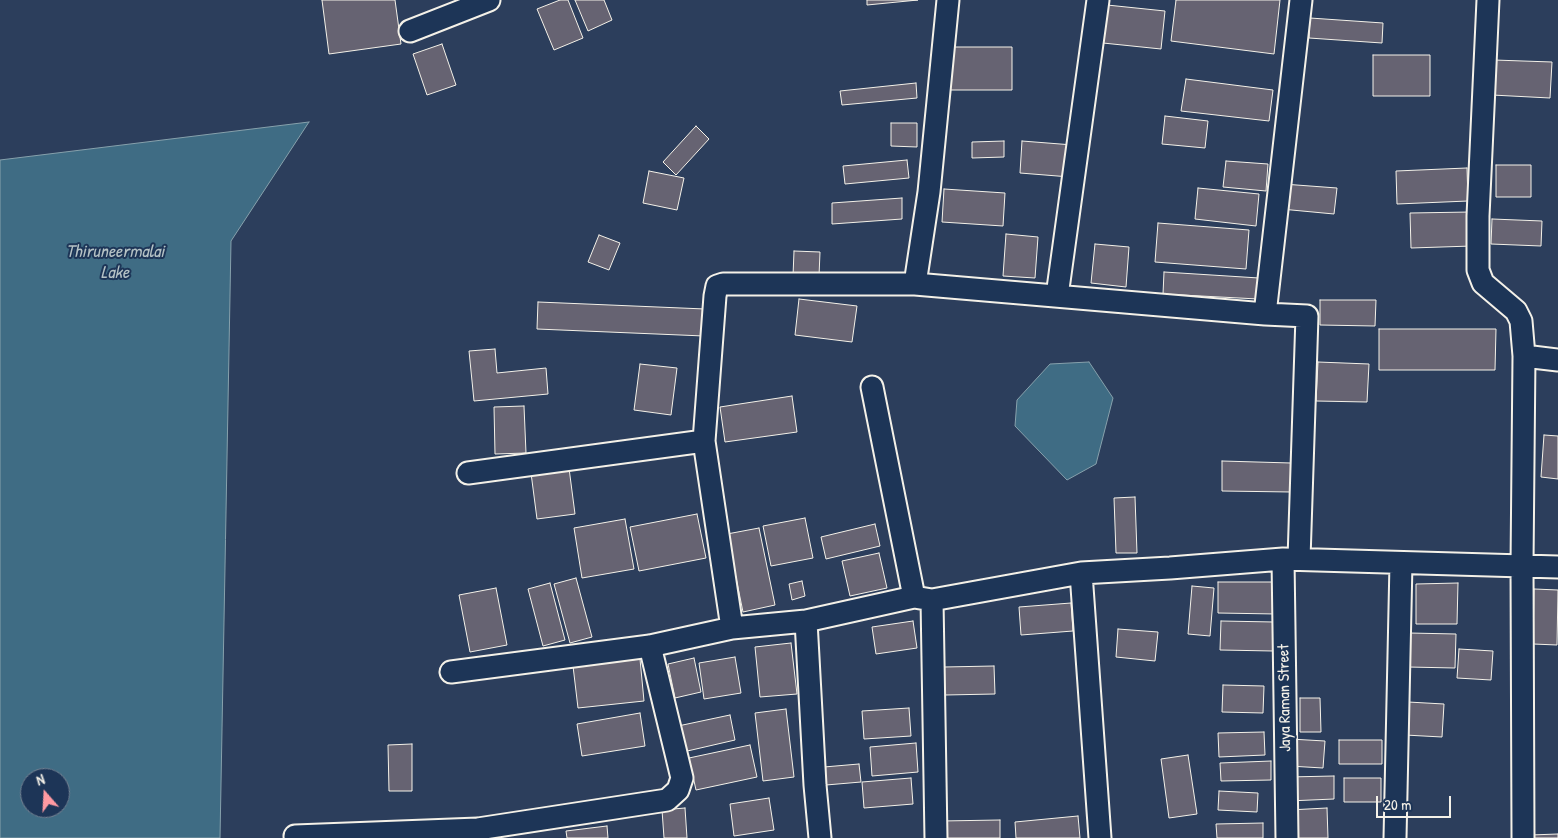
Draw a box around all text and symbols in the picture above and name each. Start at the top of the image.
water label: Thiruneermalai Lake [66,241,164,284]
street label: Jaya Raman Street [1274,644,1296,752]
north arrow [20,768,70,818]
text: N [34,769,47,789]
scale bar [1378,786,1453,818]
text: 20 m [1384,794,1411,815]

